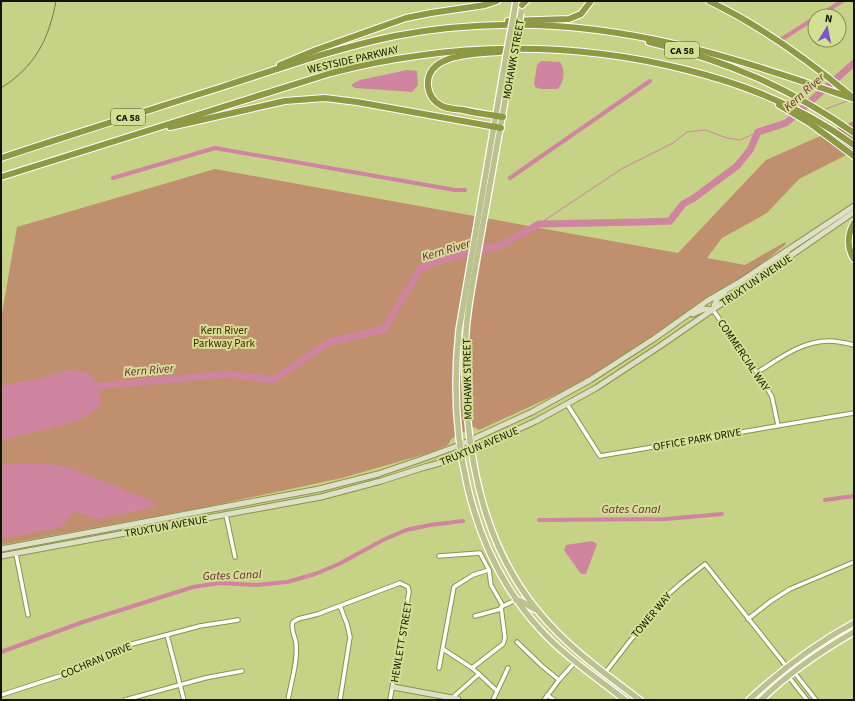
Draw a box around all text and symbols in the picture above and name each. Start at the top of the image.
north arrow [807,8,847,48]
text: N [824,11,834,27]
street label: MOHAWK STREET [499,18,528,100]
street label: WESTSIDE PARKWAY [306,42,401,77]
road number: CA 58 [665,42,699,58]
water label: Kern River [780,69,829,115]
road number: CA 58 [111,109,145,125]
water label: Kern River [420,235,473,266]
street label: TRUXTUN AVENUE [717,251,796,310]
street label: COMMERCIAL WAY [714,316,774,395]
park label: Kern River Parkway Park [193,323,255,351]
street label: MOHAWK STREET [459,338,476,420]
water label: Kern River [123,360,175,381]
street label: TRUXTUN AVENUE [438,423,521,470]
street label: OFFICE PARK DRIVE [652,424,743,455]
water label: Gates Canal [602,501,661,518]
street label: TRUXTUN AVENUE [123,512,209,541]
water label: Gates Canal [202,566,262,585]
street label: TOWER WAY [628,589,675,641]
street label: HEWLETT STREET [387,600,416,684]
street label: COCHRAN DRIVE [58,639,134,682]

